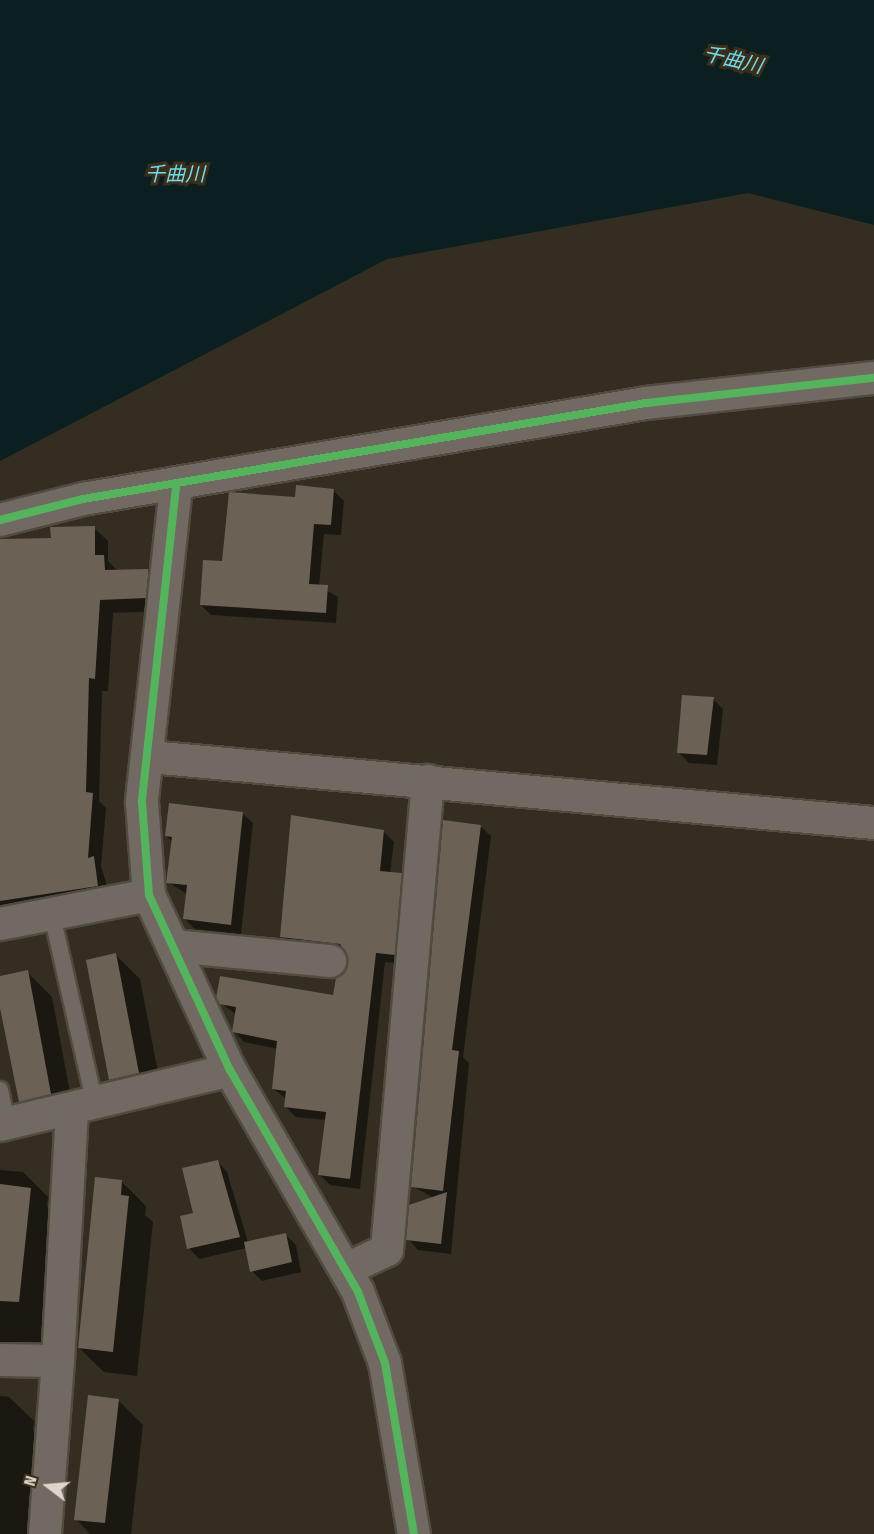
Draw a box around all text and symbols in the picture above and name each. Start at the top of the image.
water label: 千曲川 [701,42,765,78]
water label: 千曲川 [145,162,205,186]
north arrow [18,1456,78,1516]
text: N [20,1474,41,1488]

